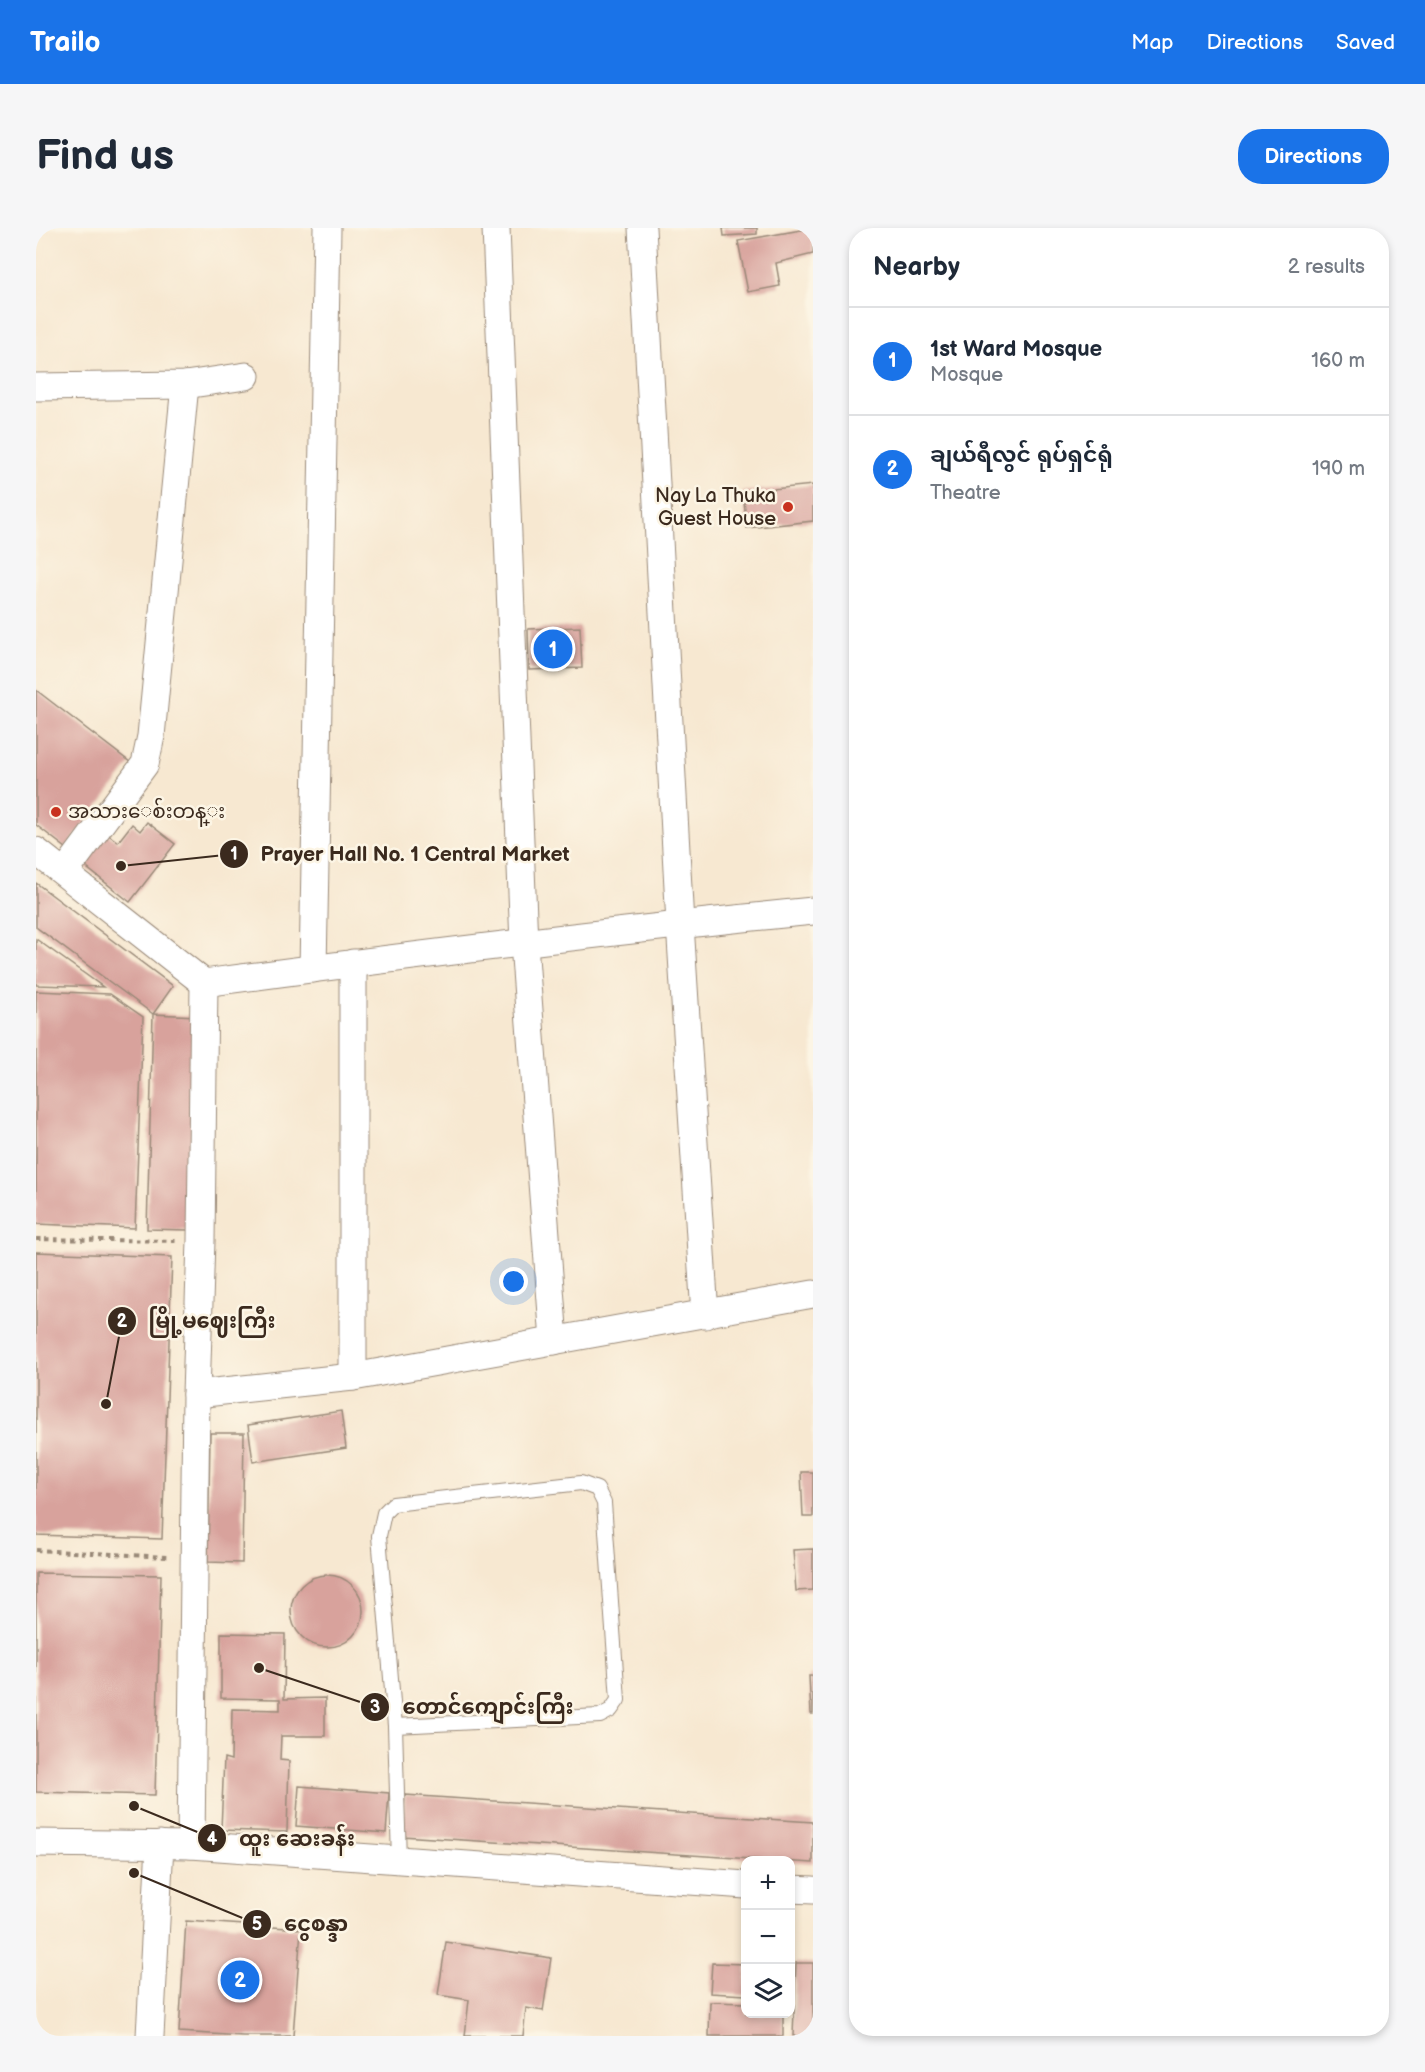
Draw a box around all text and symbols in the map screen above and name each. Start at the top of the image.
text: Trailo [30,26,101,59]
text: Map [1131,30,1174,55]
text: Directions [1207,30,1303,55]
text: Saved [1336,30,1395,55]
button: Directions [1238,129,1389,184]
text: Find us [36,131,174,182]
text: Nearby [873,252,960,283]
text: 2 results [1288,255,1365,279]
text: 1st Ward Mosque [930,336,1102,363]
text: 1 [888,349,897,373]
text: 160 m [1311,349,1365,373]
text: Mosque [930,363,1003,387]
text: ချယ်ရီလွင် ရုပ်ရှင်ရုံ [930,442,1113,469]
text: 2 [887,457,898,481]
text: 190 m [1312,457,1365,481]
text: Theatre [930,481,1001,505]
place label: Nay La Thuka Guest House [655,484,776,531]
marker: Nay La Thuka Guest House [781,500,795,514]
pin: 1 [534,626,572,672]
place label: အသားေစ်းတန္း [68,797,225,827]
marker: အသားေစ်းတန္း [49,805,63,819]
callout: Prayer Hall No. 1 Central Market [219,834,582,873]
text: Prayer Hall No. 1 Central Market [260,842,570,867]
text: 1 [230,844,238,865]
your location [499,1267,528,1296]
callout: မြို့မဈေးကြီး [107,1301,288,1340]
text: မြို့မဈေးကြီး [149,1305,275,1338]
text: 2 [117,1311,128,1332]
callout: တောင်ကျောင်းကြီး [360,1687,585,1726]
text: တောင်ကျောင်းကြီး [403,1691,573,1725]
text: 3 [370,1697,380,1718]
callout: ထူး ဆေးခန်း [197,1819,367,1858]
text: ထူး ဆေးခန်း [239,1823,355,1856]
text: 4 [207,1829,218,1850]
map controls [741,1856,795,2018]
button: + [741,1856,795,1910]
callout: ငွေစန္ဒာ [242,1904,360,1943]
button: − [741,1910,795,1964]
text: ငွေစန္ဒာ [284,1912,348,1942]
text: 5 [252,1914,262,1935]
pin: 2 [220,1958,260,2002]
button: layers [741,1964,795,2018]

